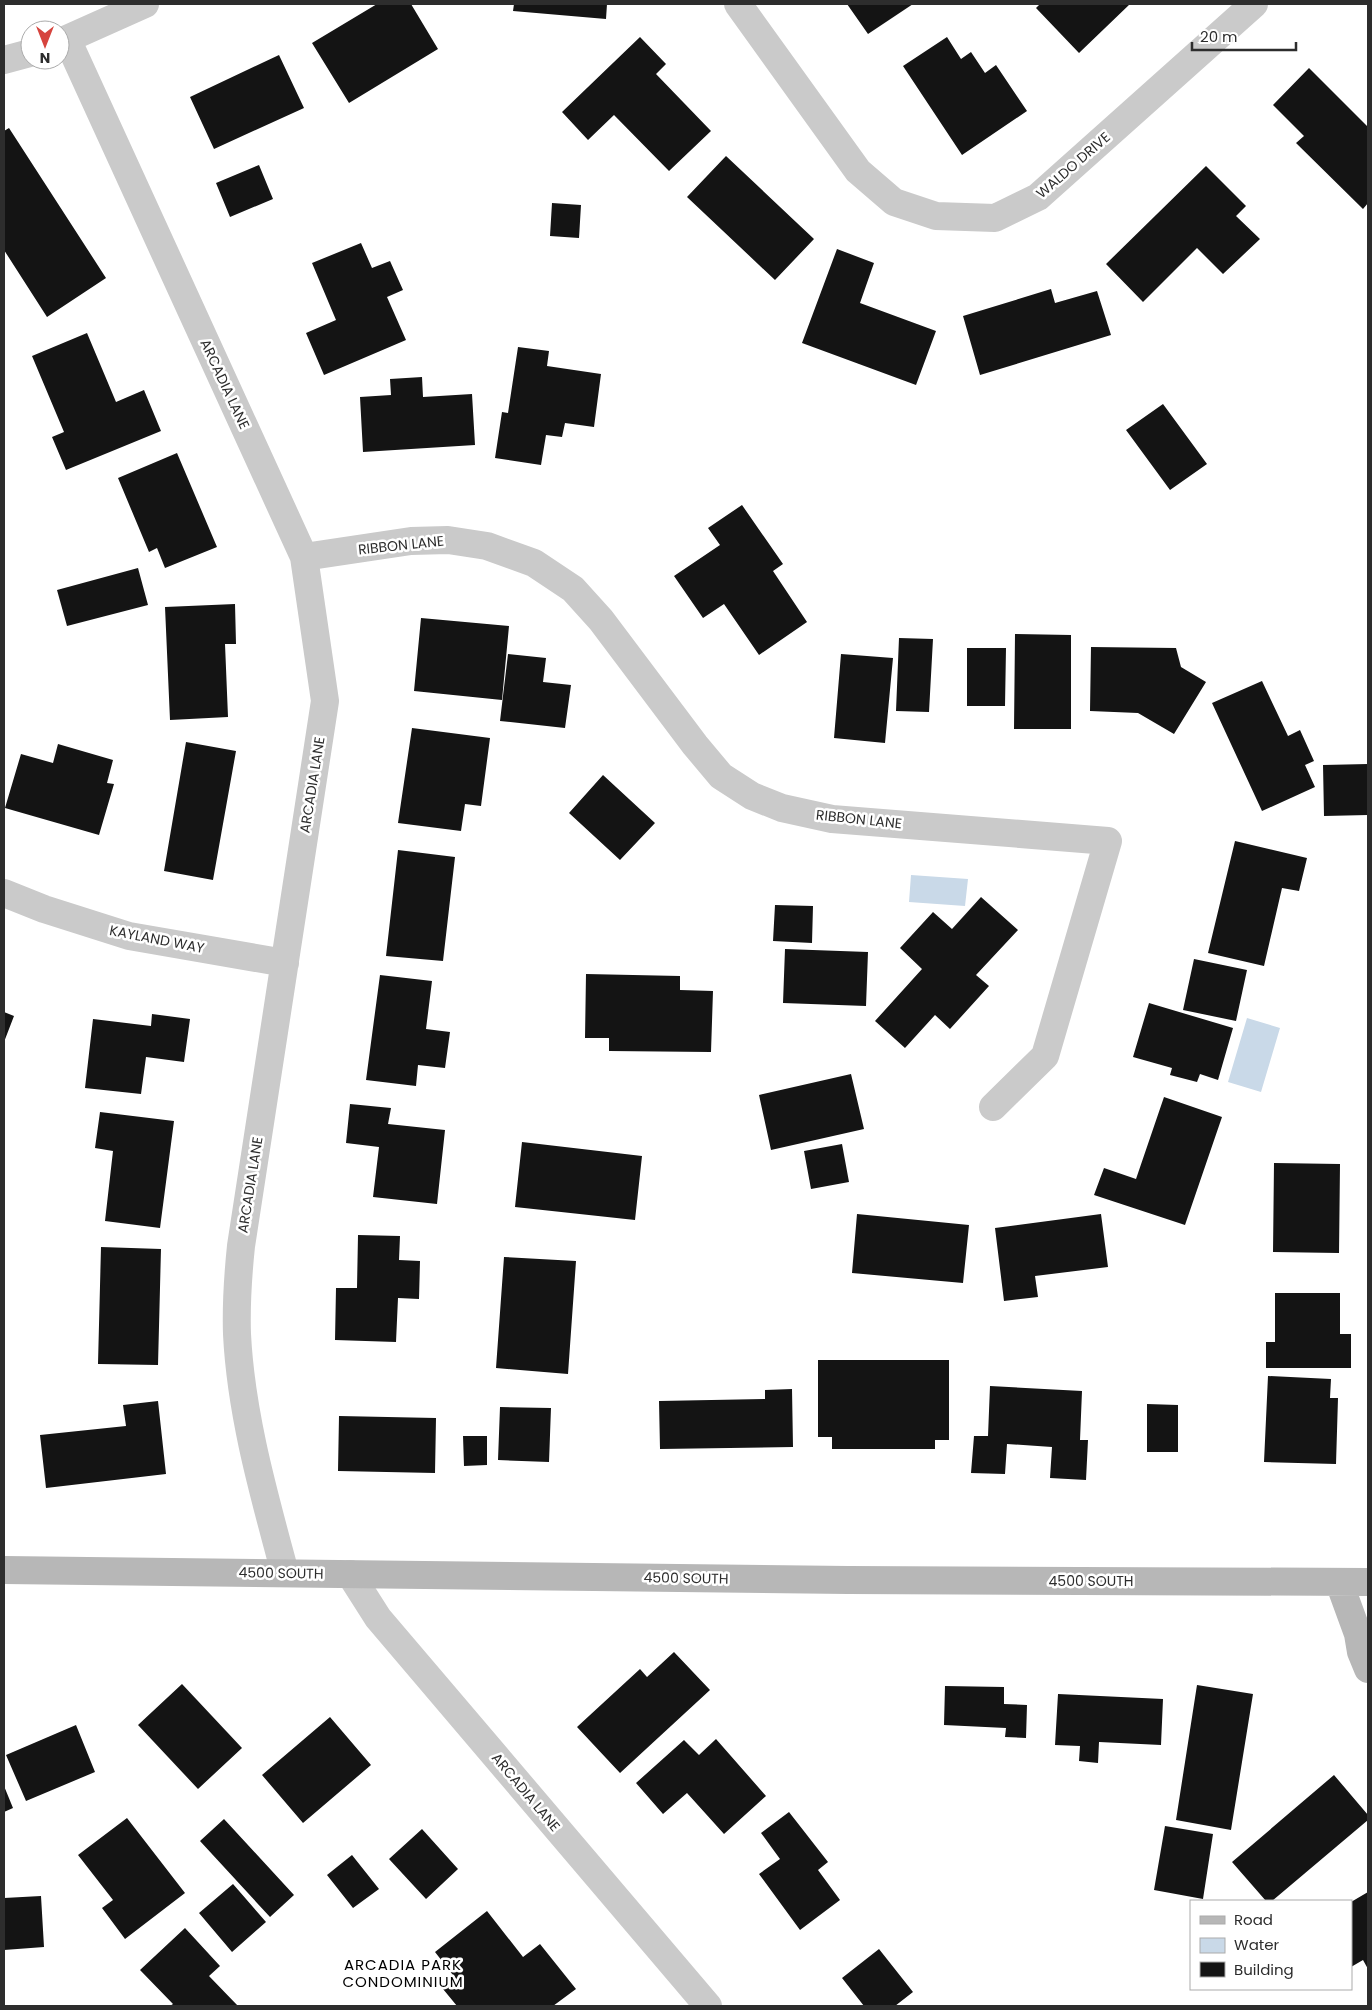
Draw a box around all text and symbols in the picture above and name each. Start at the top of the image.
north arrow [20,20,70,70]
scale bar [1192,20,1296,52]
text: 20 m [1200,26,1238,47]
text: N [40,48,50,68]
street label: WALDO DRIVE [1032,127,1114,203]
street label: ARCADIA LANE [195,336,255,432]
street label: RIBBON LANE [357,531,445,559]
street label: ARCADIA LANE [295,735,329,835]
street label: RIBBON LANE [815,805,903,833]
street label: KAYLAND WAY [108,920,206,958]
street label: ARCADIA LANE [233,1135,267,1235]
street label: 4500 SOUTH [238,1562,324,1584]
street label: 4500 SOUTH [643,1567,729,1589]
street label: 4500 SOUTH [1049,1571,1133,1591]
street label: ARCADIA LANE [487,1748,565,1836]
legend [1190,1900,1352,1990]
text: Road [1234,1909,1273,1930]
text: Water [1234,1934,1280,1955]
district label: ARCADIA PARK CONDOMINIUM [342,1954,464,1992]
text: Building [1234,1959,1294,1980]

